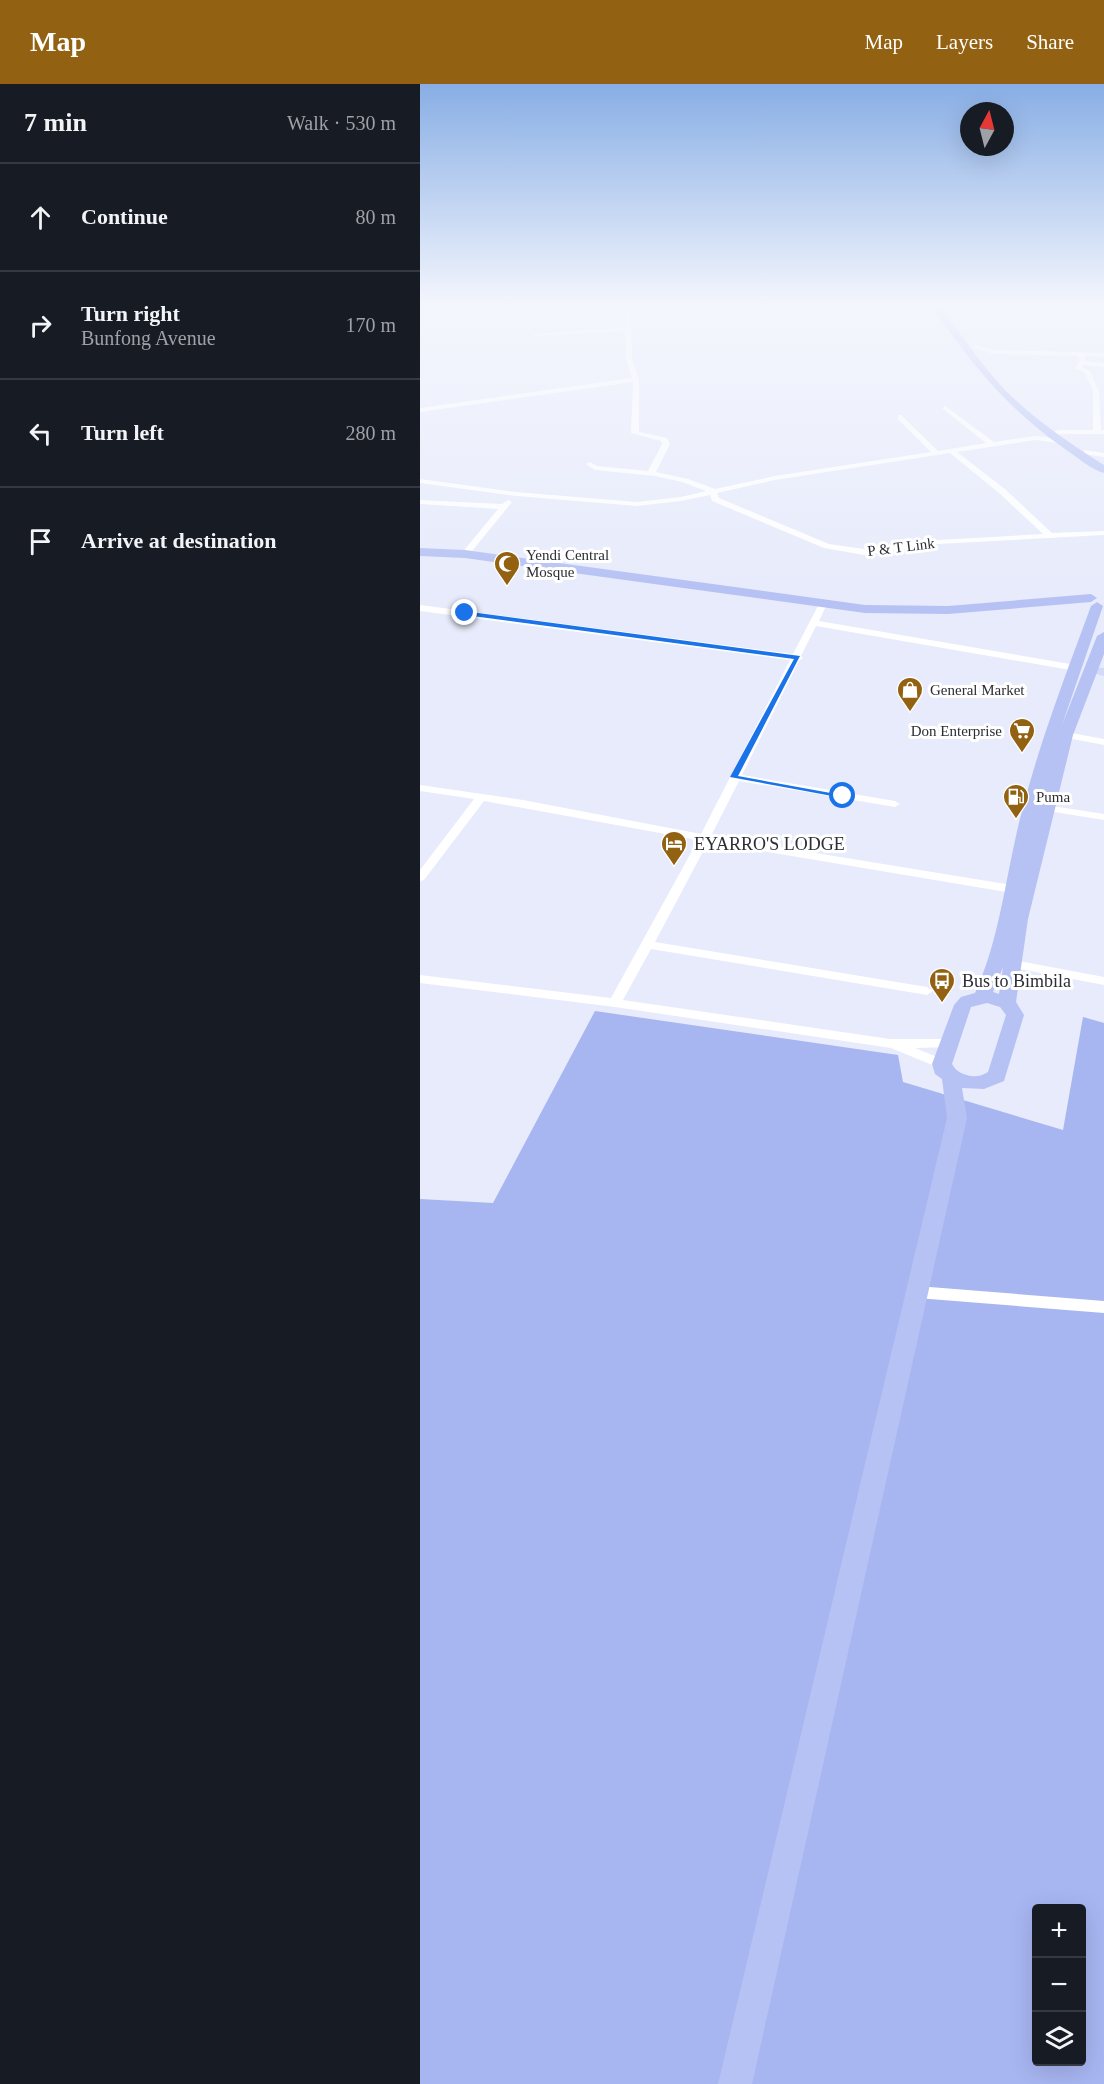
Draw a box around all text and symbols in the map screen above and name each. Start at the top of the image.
text: Map [30,26,86,57]
text: Map [865,30,903,54]
text: Layers [936,30,993,54]
text: Share [1026,30,1074,54]
north arrow [960,102,1014,156]
text: 7 min [24,108,87,137]
text: Walk · 530 m [287,112,396,134]
icon: ahead [24,201,57,234]
text: Continue [81,204,168,229]
text: 80 m [355,206,396,228]
text: Turn right [81,301,180,326]
icon: right [24,309,57,342]
text: 170 m [345,314,396,336]
text: Bunfong Avenue [81,327,216,349]
icon: left [24,417,57,450]
text: Turn left [81,420,164,445]
text: 280 m [345,422,396,444]
icon: arrive [24,525,57,558]
text: Arrive at destination [81,528,277,553]
street label: P & T Link [866,535,936,559]
place label: Yendi Central Mosque [526,547,609,580]
mosque icon: Yendi Central Mosque [492,549,522,587]
route end [451,599,477,625]
shop icon: General Market [895,675,925,713]
place label: General Market [930,682,1025,698]
supermarket icon: Don Enterprise [1007,716,1037,754]
place label: Don Enterprise [911,723,1002,739]
route start [829,782,855,808]
fuel station icon: Puma [1001,782,1031,820]
place label: Puma [1036,789,1071,805]
hotel icon: EYARRO'S LODGE [659,829,689,867]
place label: EYARRO'S LODGE [694,834,845,854]
bus stop icon: Bus to Bimbila [927,966,957,1004]
place label: Bus to Bimbila [962,971,1071,991]
map controls [1032,1904,1086,2066]
button: + [1032,1904,1086,1958]
button: − [1032,1958,1086,2012]
button: layers [1032,2012,1086,2066]

